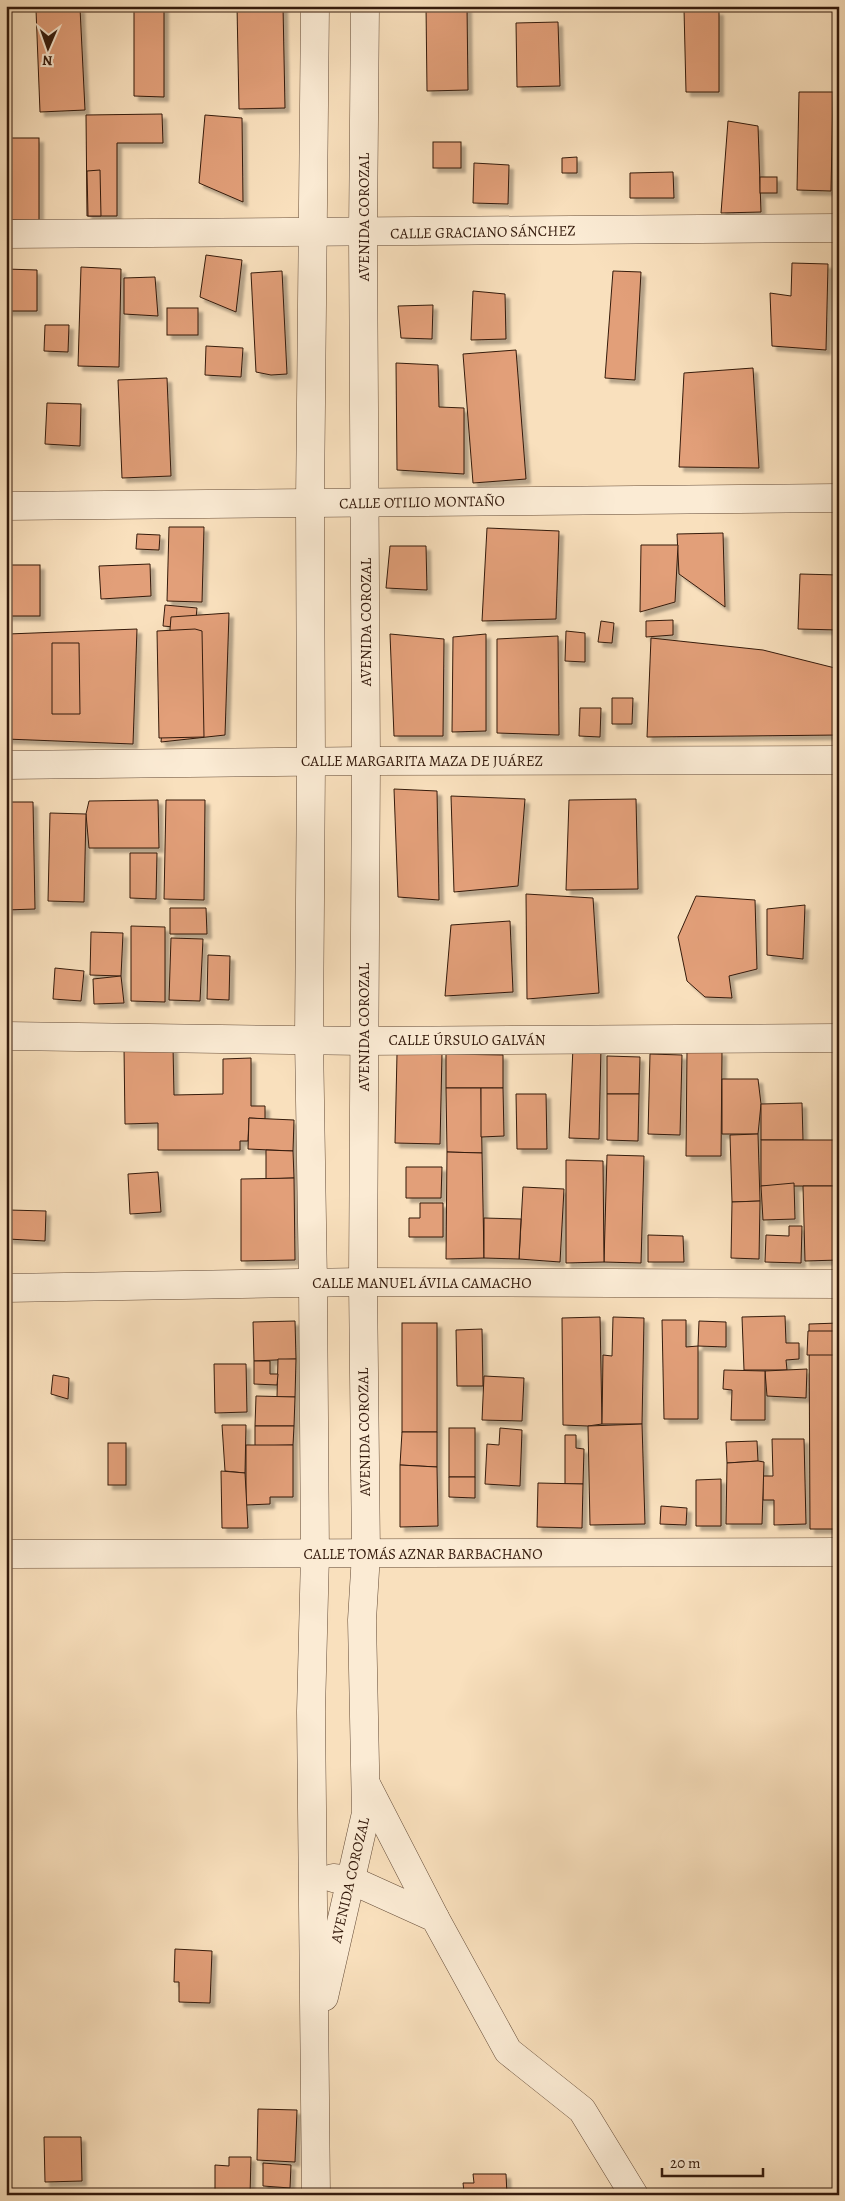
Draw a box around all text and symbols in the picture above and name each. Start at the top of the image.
north arrow [22,22,72,72]
text: N [42,51,53,70]
street label: AVENIDA COROZAL [354,152,374,282]
street label: CALLE GRACIANO SÁNCHEZ [390,220,576,244]
street label: CALLE OTILIO MONTAÑO [339,491,505,513]
street label: AVENIDA COROZAL [356,557,376,687]
street label: CALLE MARGARITA MAZA DE JUÁREZ [301,751,543,771]
street label: AVENIDA COROZAL [354,962,374,1092]
street label: CALLE ÚRSULO GALVÁN [389,1030,546,1050]
street label: CALLE MANUEL ÁVILA CAMACHO [312,1273,532,1293]
street label: AVENIDA COROZAL [353,1367,375,1497]
street label: CALLE TOMÁS AZNAR BARBACHANO [303,1544,543,1564]
street label: AVENIDA COROZAL [326,1815,374,1946]
scale bar [662,2146,764,2178]
text: 20 m [670,2153,701,2173]

